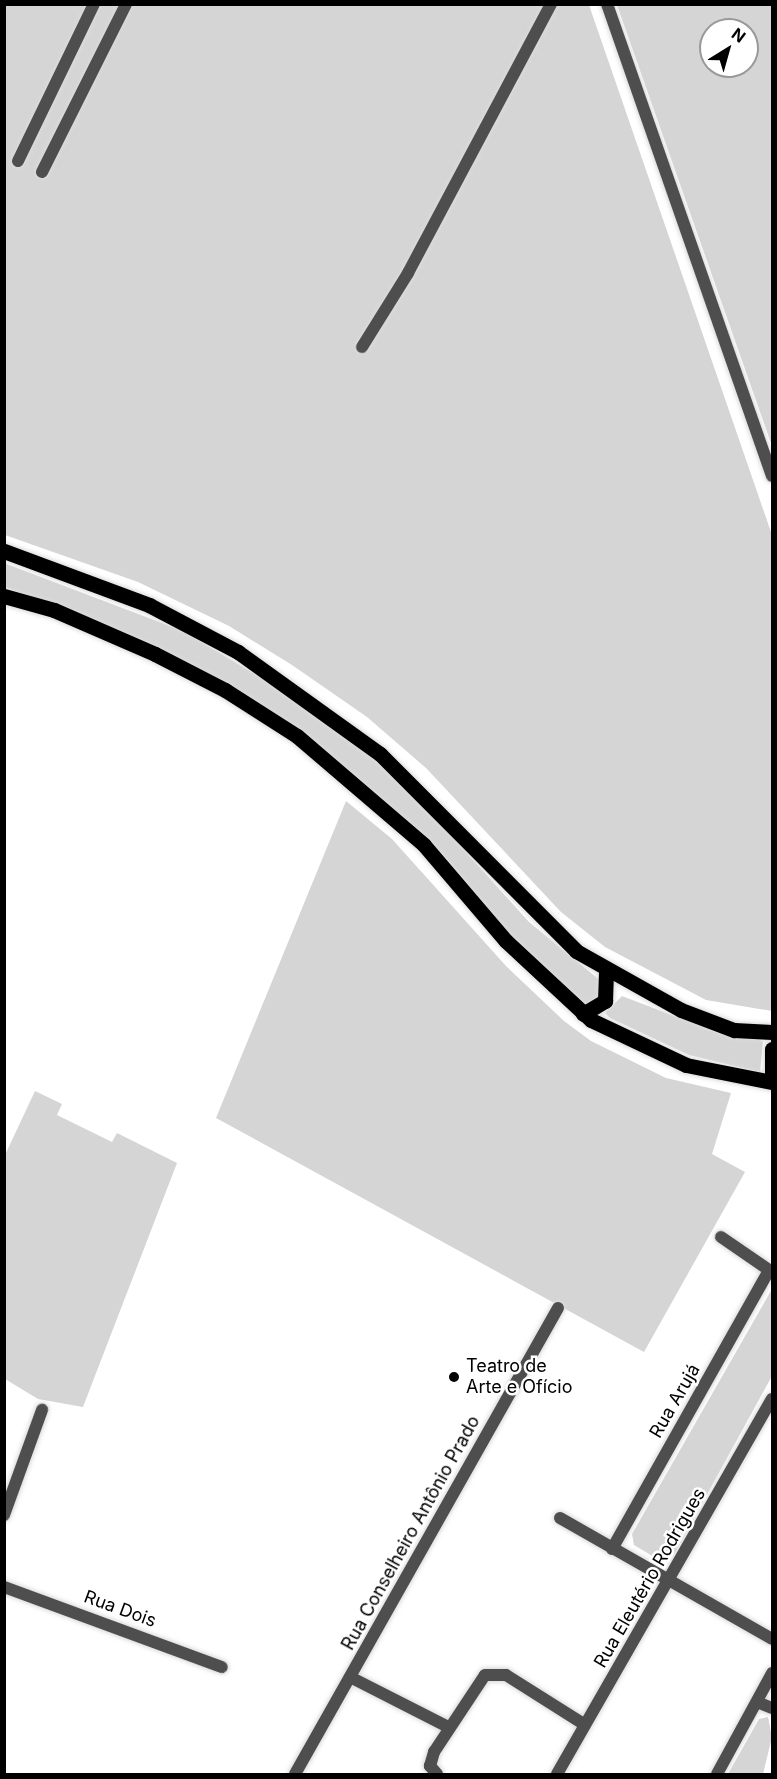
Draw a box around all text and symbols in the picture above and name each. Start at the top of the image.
north arrow [699,18,759,78]
text: N [728,24,750,47]
place label: Teatro de Arte e Ofício [466,1356,573,1398]
street label: Rua Arujá [645,1360,705,1442]
marker: Teatro de Arte e Ofício [447,1370,461,1384]
street label: Rua Conselheiro Antônio Prado [337,1412,485,1654]
street label: Rua Eleutério Rodrigues [590,1485,710,1671]
street label: Rua Dois [81,1586,159,1632]

